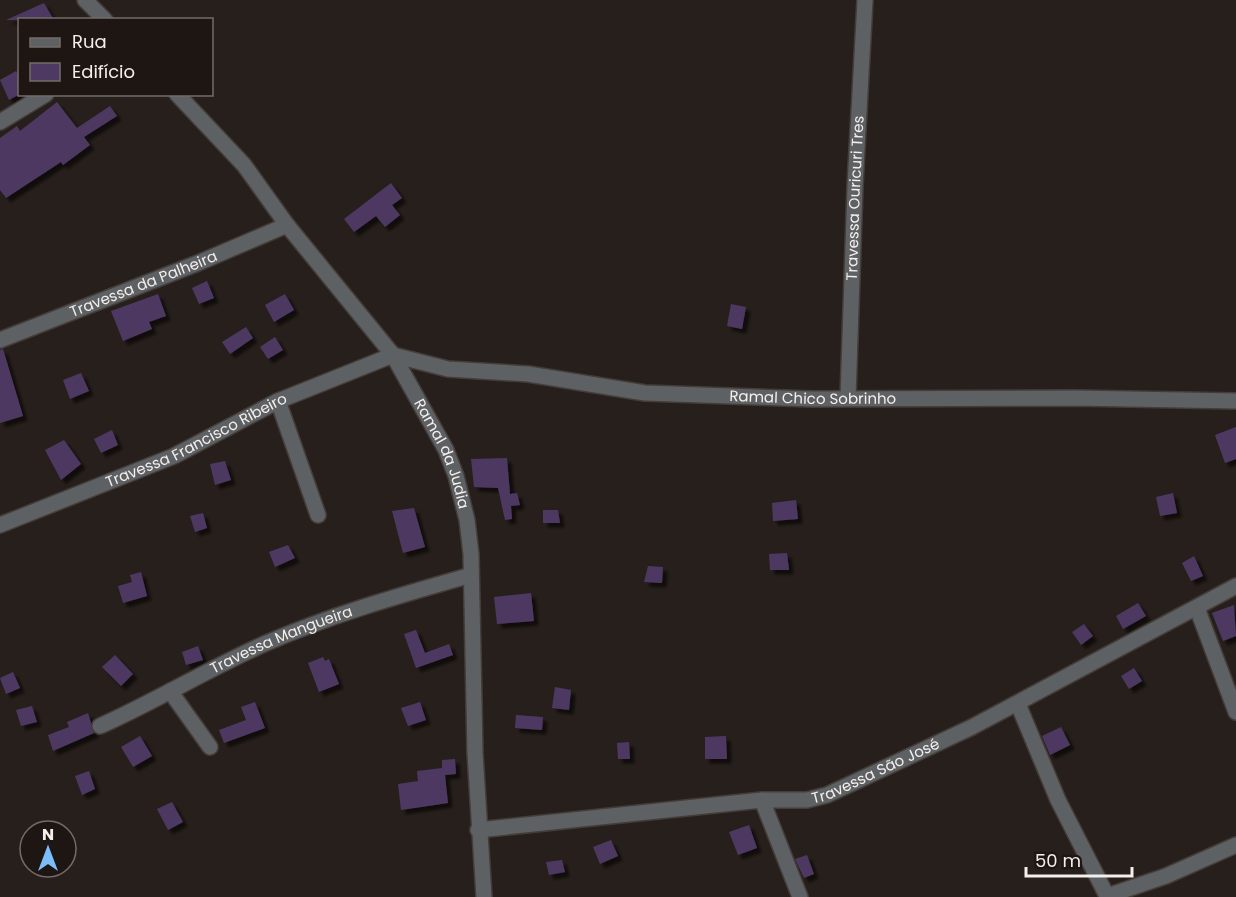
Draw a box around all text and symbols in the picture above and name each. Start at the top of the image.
legend [18,18,213,96]
text: Rua [72,29,107,54]
text: Edifício [72,59,135,84]
street label: Travessa Ouricuri Tres [841,115,869,281]
street label: Travessa da Palheira [67,245,220,322]
street label: Ramal Chico Sobrinho [729,385,896,409]
street label: Travessa Francisco Ribeiro [102,388,290,492]
street label: Ramal da Judia [409,395,475,511]
street label: Travessa Mangueira [206,600,355,679]
street label: Travessa São José [809,733,943,808]
north arrow [18,819,78,879]
text: N [42,823,54,846]
scale bar [1026,840,1132,878]
text: 50 m [1035,848,1081,873]

